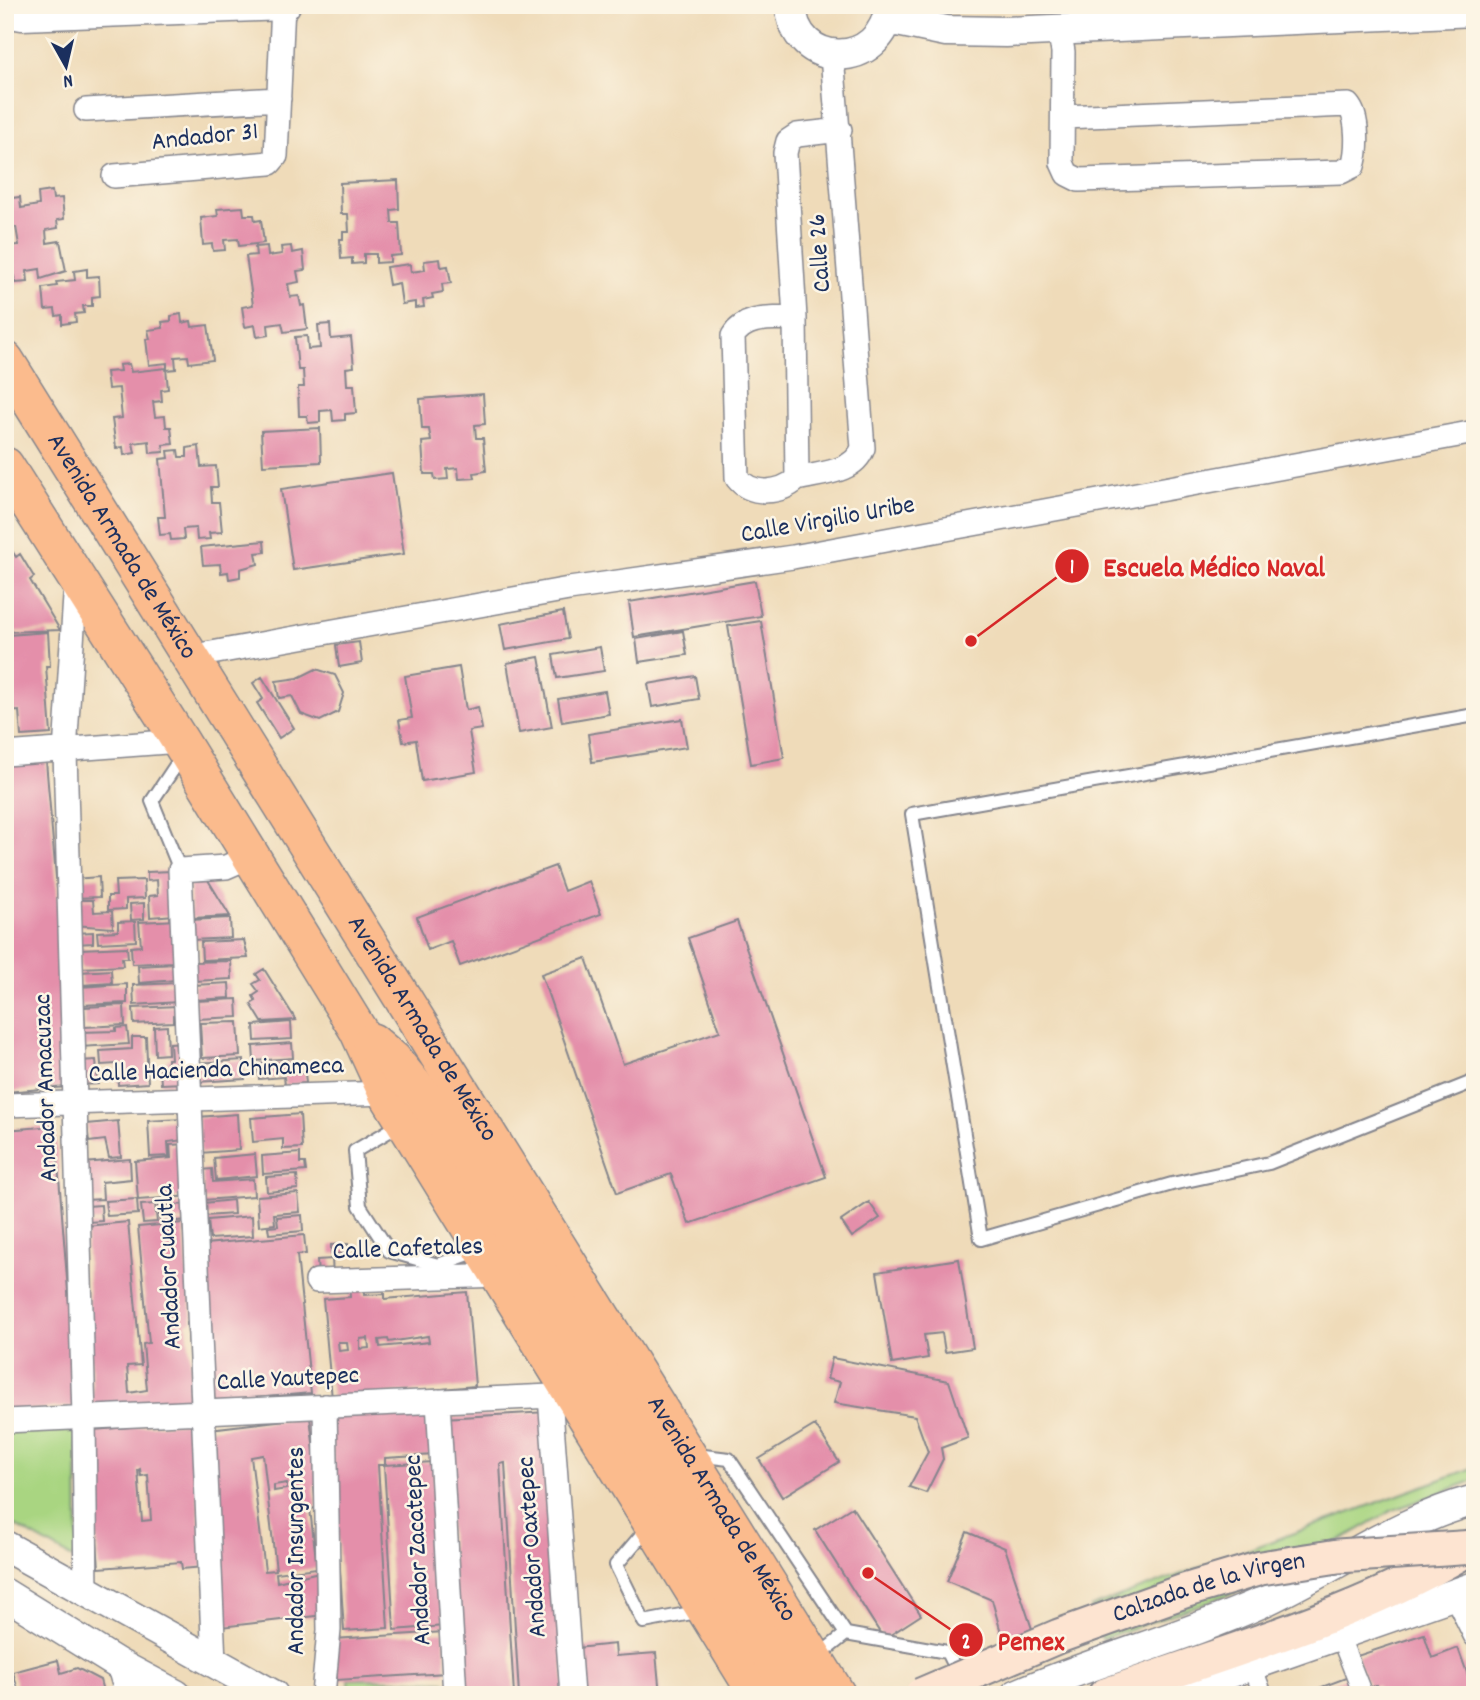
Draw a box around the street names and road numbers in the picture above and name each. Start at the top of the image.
street label: Andador 31 [150,114,260,162]
street label: Calle 26 [800,212,842,294]
street label: Avenida Armada de México [37,426,206,667]
street label: Calle Virgilio Uribe [738,488,918,554]
street label: Avenida Armada de México [337,908,506,1149]
street label: Andador Amacuzac [25,993,69,1183]
street label: Calle Hacienda Chinameca [88,1048,345,1094]
street label: Andador Cuautla [147,1183,193,1351]
street label: Calle Cafetales [332,1229,484,1271]
street label: Calle Yautepec [216,1358,360,1402]
street label: Avenida Armada de México [637,1389,806,1629]
street label: Andador Insurgentes [279,1447,316,1655]
street label: Andador Zacatepec [396,1454,442,1646]
street label: Andador Oaxtepec [508,1455,558,1639]
street label: Calzada de la Virgen [1107,1543,1308,1634]

